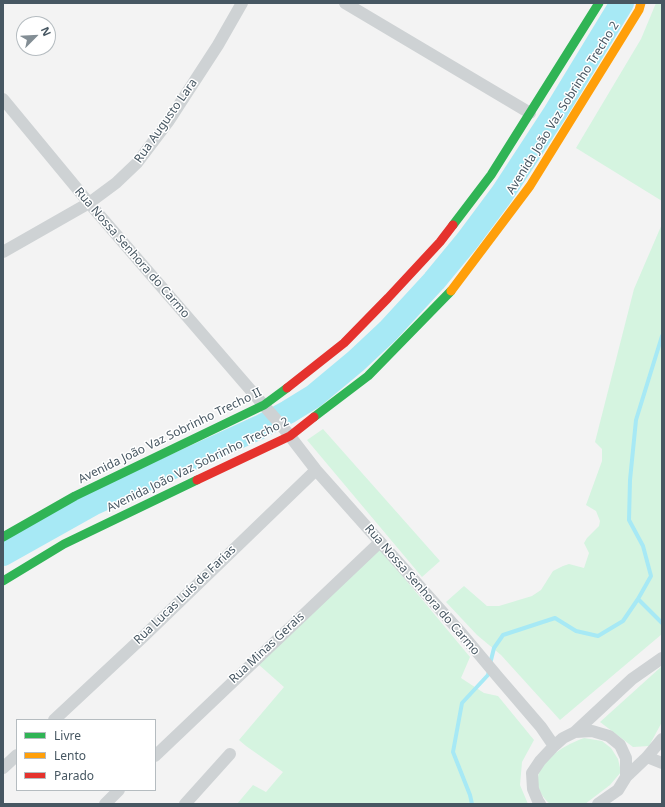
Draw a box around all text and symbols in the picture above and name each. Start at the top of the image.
north arrow [16,16,56,56]
street label: Avenida João Vaz Sobrinho Trecho 2 [504,19,622,197]
text: N [38,24,55,38]
street label: Rua Augusto Lara [132,76,200,166]
street label: Rua Nossa Senhora do Carmo [71,185,193,321]
street label: Avenida João Vaz Sobrinho Trecho II [76,385,264,487]
street label: Avenida João Vaz Sobrinho Trecho 2 [105,415,291,515]
street label: Rua Nossa Senhora do Carmo [361,522,483,658]
street label: Rua Lucas Luís de Farias [131,543,239,647]
street label: Rua Minas Gerais [226,609,308,687]
legend [16,719,156,791]
text: Livre [54,727,81,744]
text: Lento [54,747,86,764]
text: Parado [54,767,94,784]

